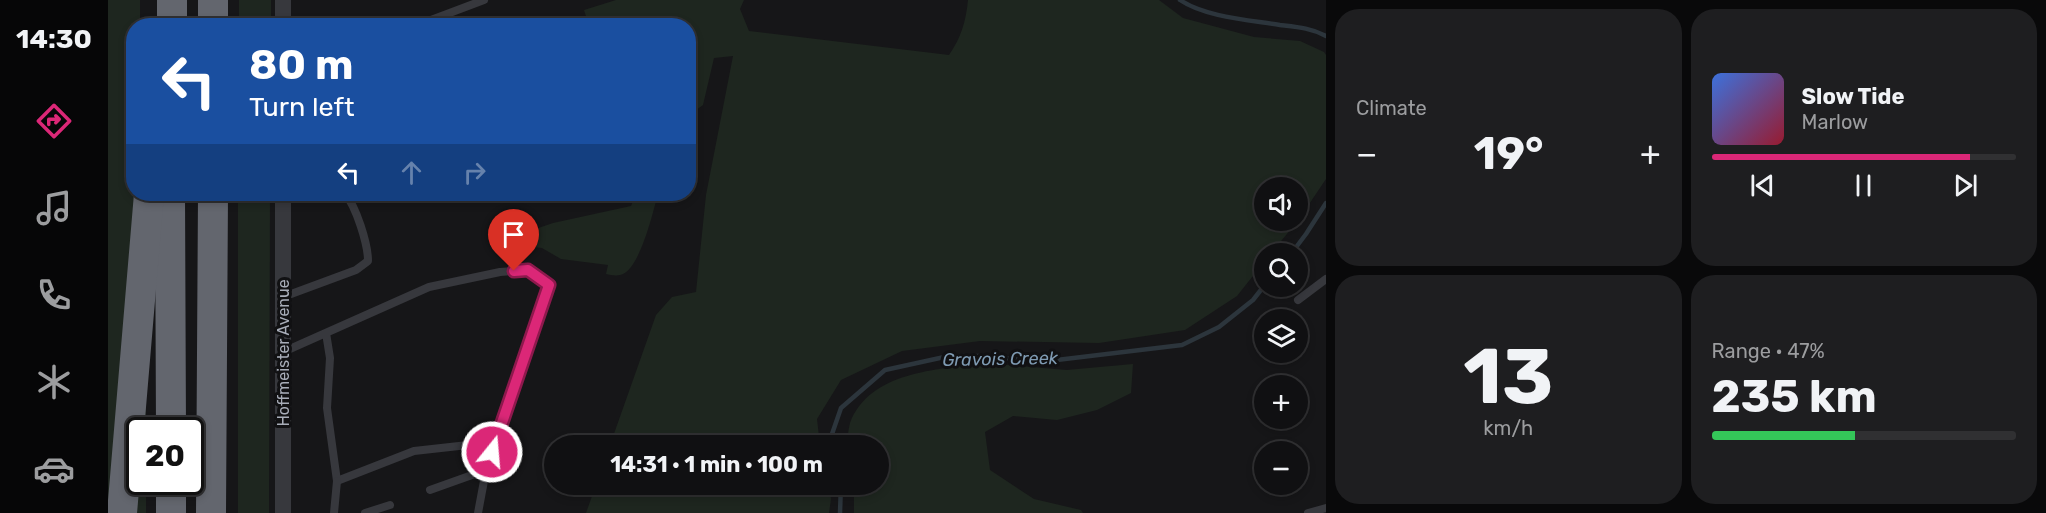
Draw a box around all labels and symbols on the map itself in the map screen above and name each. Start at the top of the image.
pin [488,209,539,271]
street label: Hoffmeister Avenue [274,279,293,427]
water label: Gravois Creek [942,347,1059,371]
speed limit sign: 20 [126,417,204,495]
position arrow [460,420,524,484]

